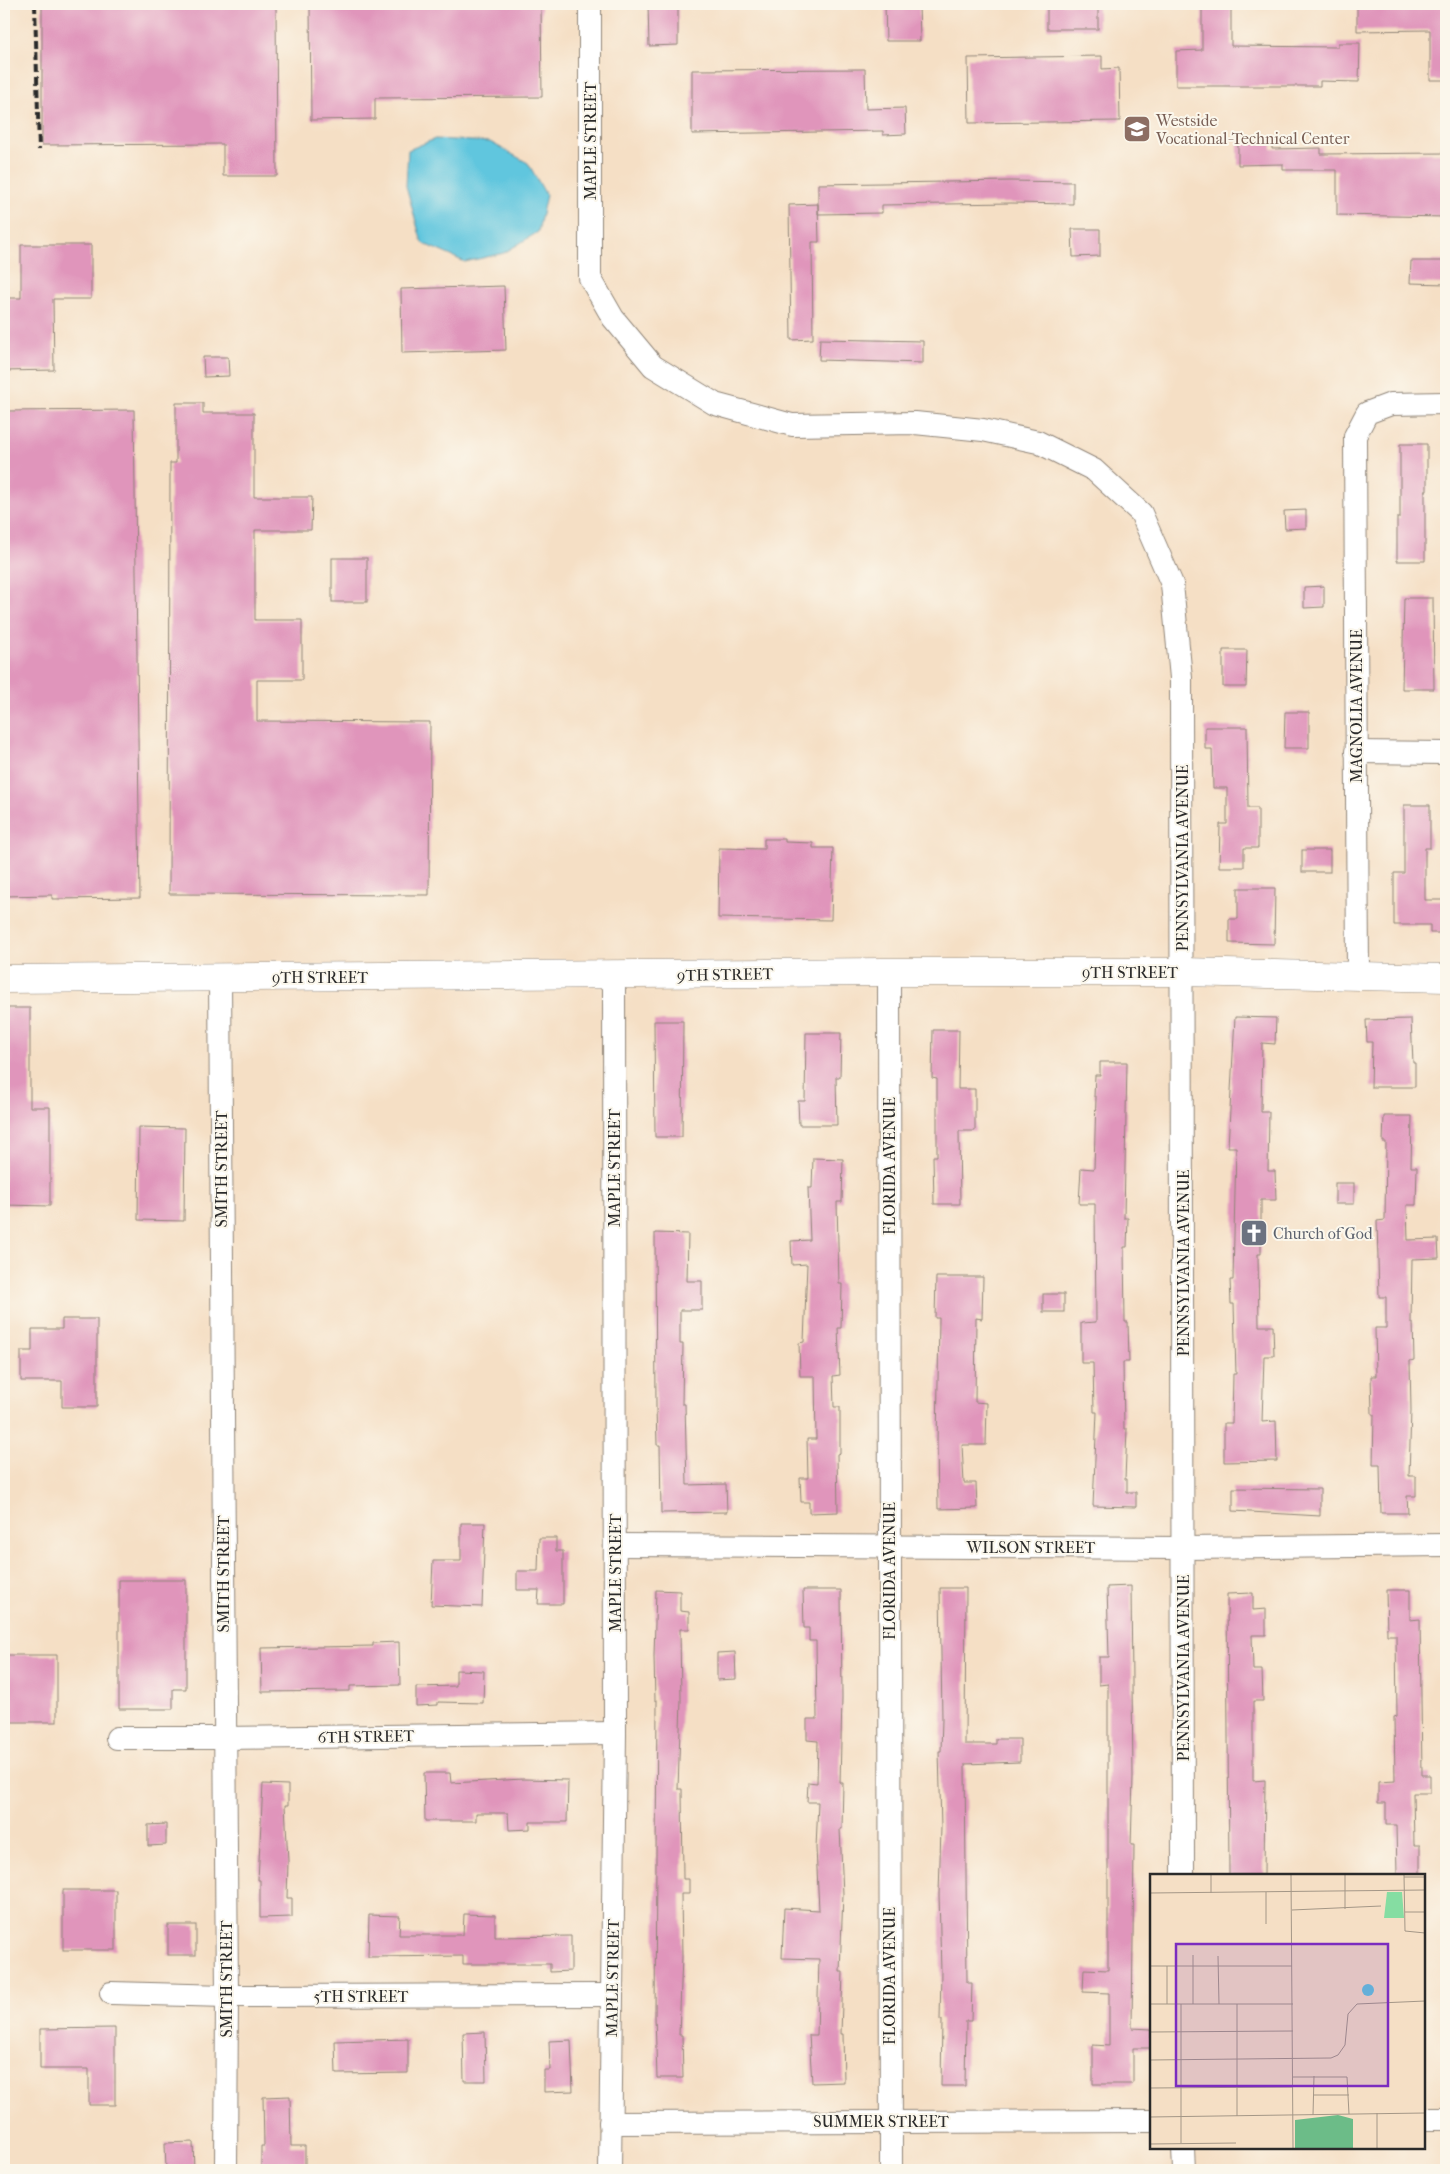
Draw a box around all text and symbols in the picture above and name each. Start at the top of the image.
street label: MAPLE STREET [581,82,600,200]
place label: Westside Vocational-Technical Center [1155,111,1350,148]
school or university icon: Westside Vocational-Technical Center [1122,114,1152,144]
street label: MAGNOLIA AVENUE [1347,629,1366,783]
street label: PENNSYLVANIA AVENUE [1173,764,1192,952]
street label: 9TH STREET [1082,963,1178,982]
street label: 9TH STREET [677,964,773,985]
street label: 9TH STREET [272,968,368,987]
street label: FLORIDA AVENUE [880,1097,899,1235]
street label: MAPLE STREET [605,1109,624,1227]
street label: SMITH STREET [212,1110,231,1228]
street label: PENNSYLVANIA AVENUE [1174,1169,1193,1357]
church icon: Church of God [1239,1218,1269,1248]
place label: Church of God [1273,1224,1373,1243]
street label: FLORIDA AVENUE [880,1502,899,1640]
street label: MAPLE STREET [606,1514,625,1632]
street label: SMITH STREET [214,1515,233,1633]
street label: WILSON STREET [966,1538,1096,1557]
street label: PENNSYLVANIA AVENUE [1174,1574,1193,1762]
street label: 6TH STREET [318,1726,415,1747]
inset map [1150,1874,1425,2149]
street label: FLORIDA AVENUE [880,1907,899,2045]
street label: MAPLE STREET [602,1918,623,2037]
street label: SMITH STREET [217,1920,236,2038]
street label: 5TH STREET [314,1987,409,2006]
street label: SUMMER STREET [813,2112,949,2131]

